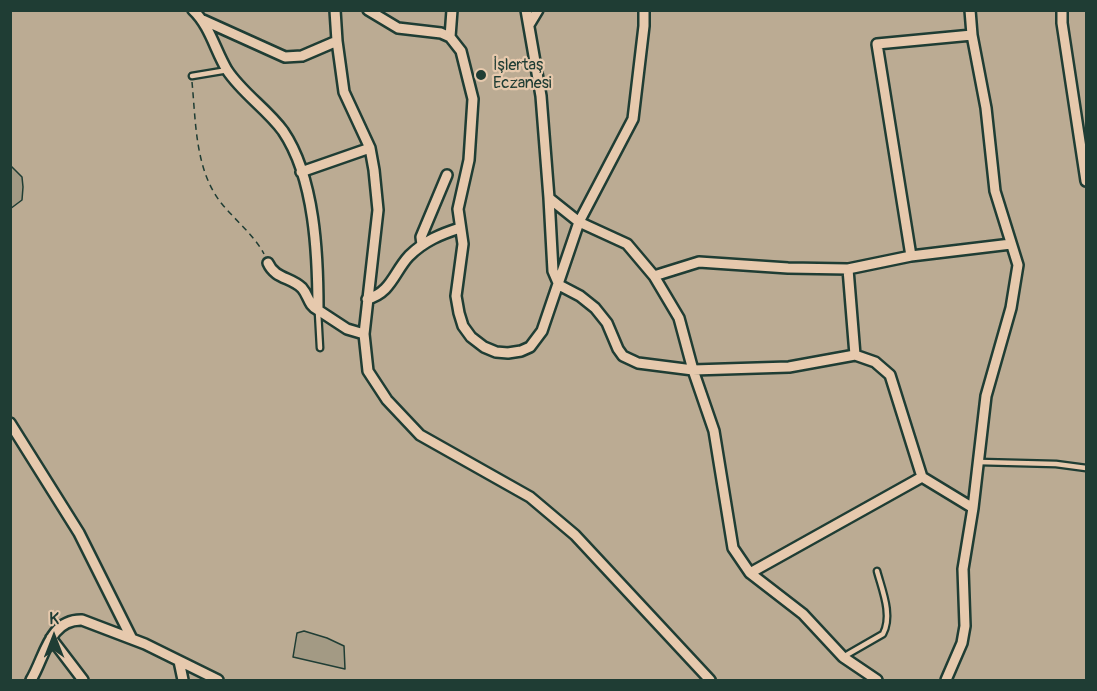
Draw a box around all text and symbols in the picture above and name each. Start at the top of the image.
place label: İşlertaş Eczanesi [493,56,552,94]
marker: İşlertaş Eczanesi [474,68,488,82]
north arrow [24,607,84,667]
text: K [49,609,59,629]

